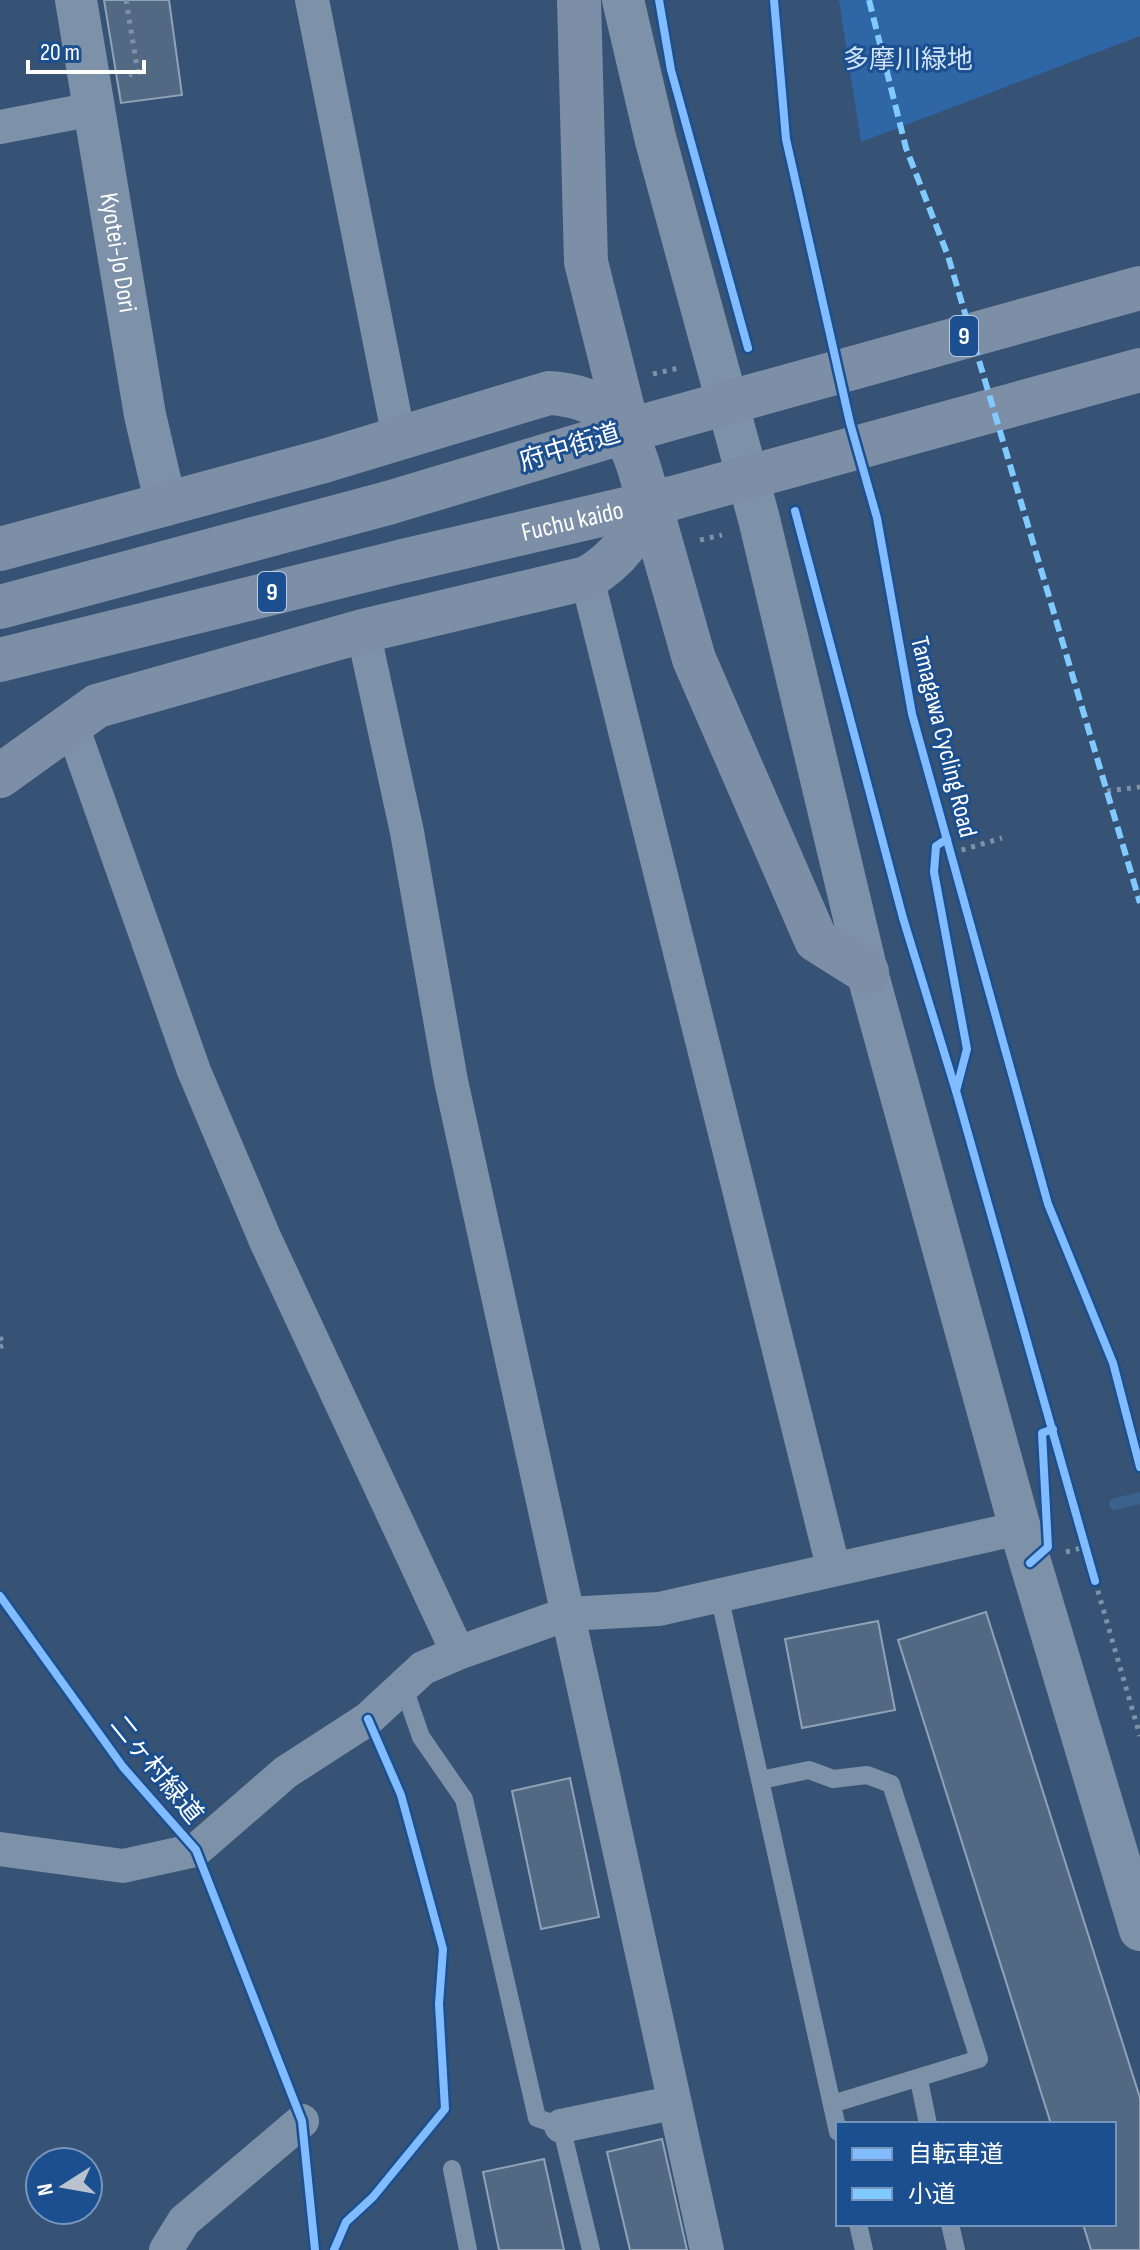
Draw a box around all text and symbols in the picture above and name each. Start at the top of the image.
scale bar [28,24,144,74]
text: 20 m [40,38,80,67]
park label: 多摩川緑地 [843,45,973,76]
street label: Kyotei-Jo Dori [93,190,143,315]
road number: 9 [950,316,978,356]
street label: 府中街道 [516,418,624,478]
street label: Fuchu kaido [518,495,626,548]
road number: 9 [258,572,286,612]
street label: Tamagawa Cycling Road [903,633,983,841]
street label: 二ヶ村緑道 [103,1710,209,1830]
legend [836,2122,1116,2226]
text: 自転車道 [908,2140,1004,2169]
north arrow [24,2146,104,2226]
text: 小道 [908,2180,956,2209]
text: N [31,2181,60,2198]

